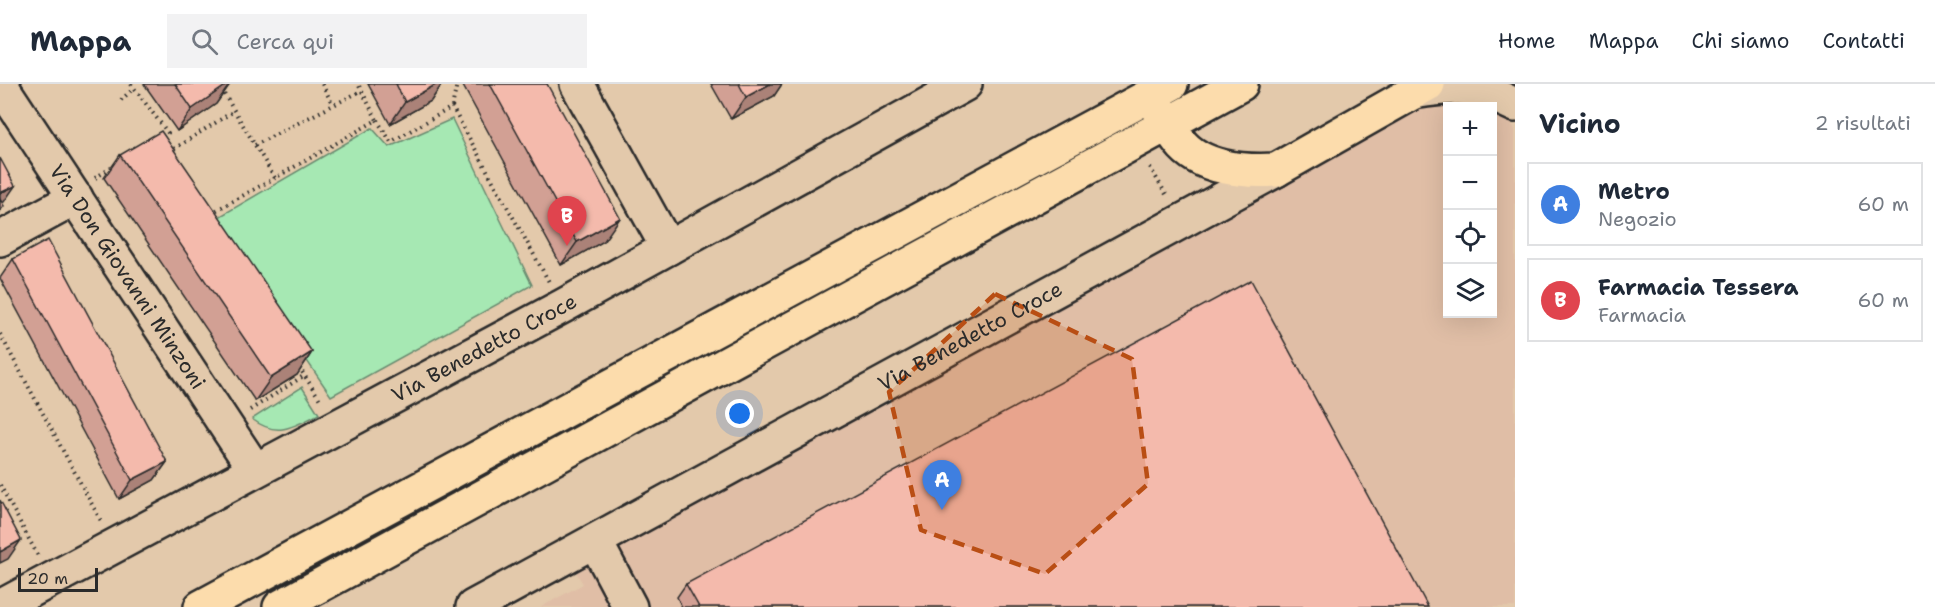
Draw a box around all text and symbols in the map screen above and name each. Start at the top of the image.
search box [167,14,587,68]
text: Mappa [30,22,131,60]
icon: search [188,25,221,58]
text: Cerca qui [236,27,334,56]
text: Home [1498,27,1556,55]
text: Mappa [1589,27,1659,55]
text: Chi siamo [1692,27,1789,55]
text: Contatti [1822,27,1905,55]
map controls [1443,102,1497,318]
button: + [1443,102,1497,156]
text: Vicino [1539,106,1621,141]
text: 2 risultati [1815,110,1911,136]
button: − [1443,156,1497,210]
street label: Via Don Giovanni Minzoni [43,159,212,395]
text: Metro [1598,177,1670,206]
text: A [1553,191,1568,217]
text: 60 m [1857,191,1909,217]
pin: B [548,196,586,246]
text: Negozio [1598,206,1677,232]
button: locate [1443,210,1497,264]
button: layers [1443,264,1497,318]
text: Farmacia Tessera [1598,273,1799,302]
street label: Via Benedetto Croce [873,275,1067,398]
street label: Via Benedetto Croce [387,287,582,409]
text: B [1554,287,1567,313]
text: 60 m [1857,287,1909,313]
text: Farmacia [1598,302,1686,328]
your location [725,399,754,428]
pin: A [922,460,962,510]
scale bar [18,565,98,592]
text: 20 m [27,568,68,589]

